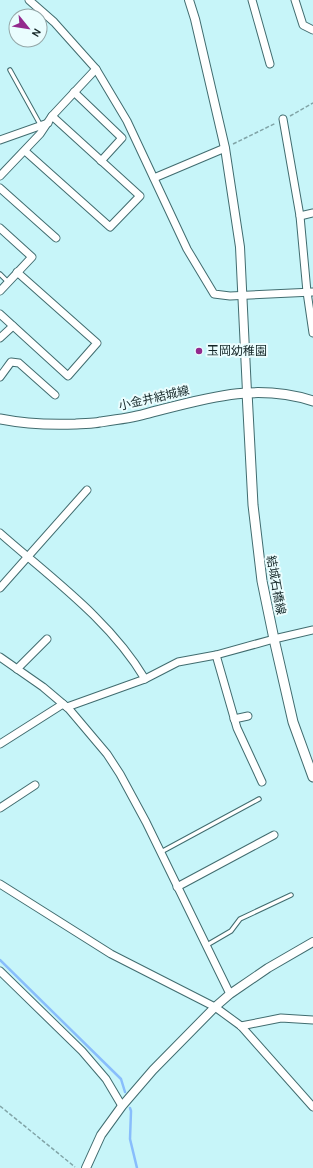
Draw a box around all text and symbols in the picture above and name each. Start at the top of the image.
north arrow [8,8,48,48]
text: N [29,26,44,39]
place label: 玉岡幼稚園 [207,344,267,358]
marker: 玉岡幼稚園 [194,346,204,356]
street label: 小金井結城線 [117,383,191,413]
street label: 結城石橋線 [264,554,288,616]

